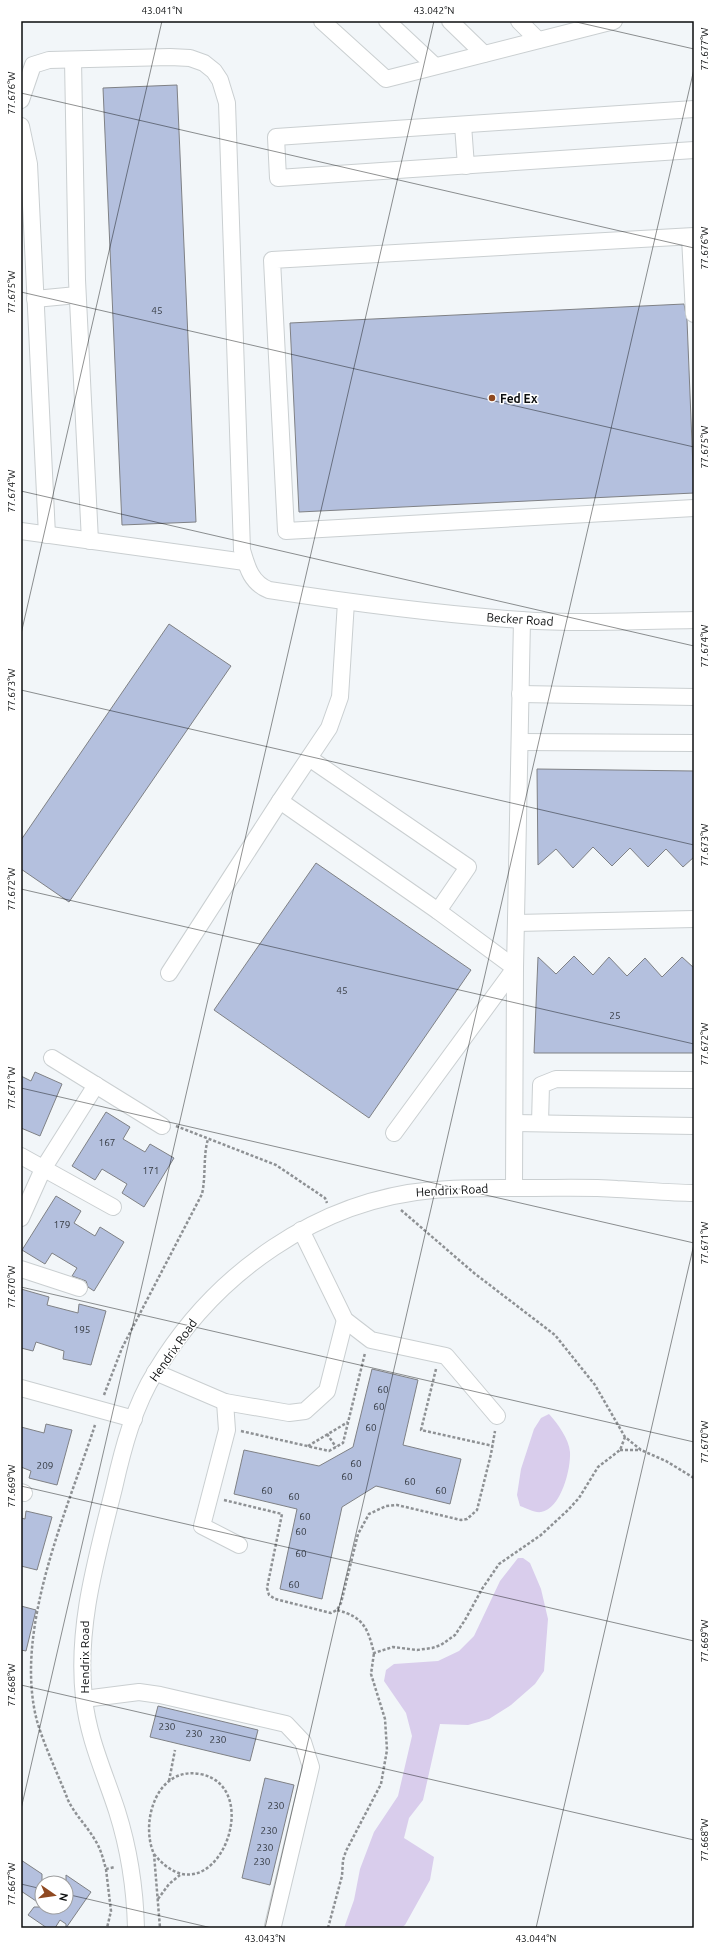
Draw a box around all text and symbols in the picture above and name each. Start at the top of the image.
text: 43.041°N [141,5,183,16]
text: 43.042°N [413,5,455,16]
text: 77.677°W [699,27,710,71]
text: 77.676°W [6,71,17,115]
text: 77.676°W [699,226,710,270]
text: 77.675°W [6,270,17,314]
house number: 45 [151,305,163,316]
place label: Fed Ex [500,392,538,405]
marker: Fed Ex [487,393,497,403]
text: 77.675°W [699,425,710,469]
text: 77.674°W [6,469,17,513]
street label: Becker Road [486,610,554,628]
text: 77.674°W [699,624,710,668]
text: 77.673°W [6,668,17,712]
text: 77.673°W [699,823,710,867]
text: 77.672°W [6,867,17,911]
house number: 45 [336,985,348,996]
house number: 25 [609,1010,621,1021]
text: 77.672°W [699,1022,710,1066]
text: 77.671°W [6,1066,17,1110]
house number: 167 [99,1137,115,1148]
house number: 171 [143,1165,159,1176]
street label: Hendrix Road [415,1182,489,1198]
house number: 179 [54,1219,70,1230]
text: 77.671°W [699,1221,710,1265]
text: 77.670°W [6,1265,17,1309]
street label: Hendrix Road [147,1316,199,1384]
house number: 195 [74,1324,90,1335]
house number: 60 [377,1384,389,1395]
house number: 60 [373,1401,385,1412]
text: 77.670°W [699,1420,710,1464]
house number: 60 [365,1422,377,1433]
house number: 60 [350,1458,362,1469]
house number: 209 [37,1460,53,1471]
text: 77.669°W [6,1464,17,1508]
house number: 60 [341,1471,353,1482]
house number: 60 [404,1476,416,1487]
house number: 60 [261,1485,273,1496]
house number: 60 [435,1485,447,1496]
house number: 60 [288,1491,300,1502]
house number: 60 [299,1511,311,1522]
house number: 60 [295,1526,307,1537]
house number: 60 [295,1548,307,1559]
house number: 60 [288,1579,300,1590]
text: 77.669°W [699,1619,710,1663]
street label: Hendrix Road [78,1621,91,1693]
text: 77.668°W [6,1663,17,1707]
house number: 230 [159,1721,176,1732]
house number: 230 [186,1728,203,1739]
house number: 230 [210,1734,227,1745]
house number: 230 [268,1800,285,1811]
text: 77.668°W [699,1818,710,1862]
house number: 230 [261,1825,278,1836]
house number: 230 [257,1842,274,1853]
house number: 230 [254,1856,271,1867]
text: 77.667°W [6,1862,17,1906]
north arrow [34,1875,74,1915]
text: N [57,1892,71,1903]
text: 43.043°N [244,1933,286,1944]
text: 43.044°N [515,1933,557,1944]

